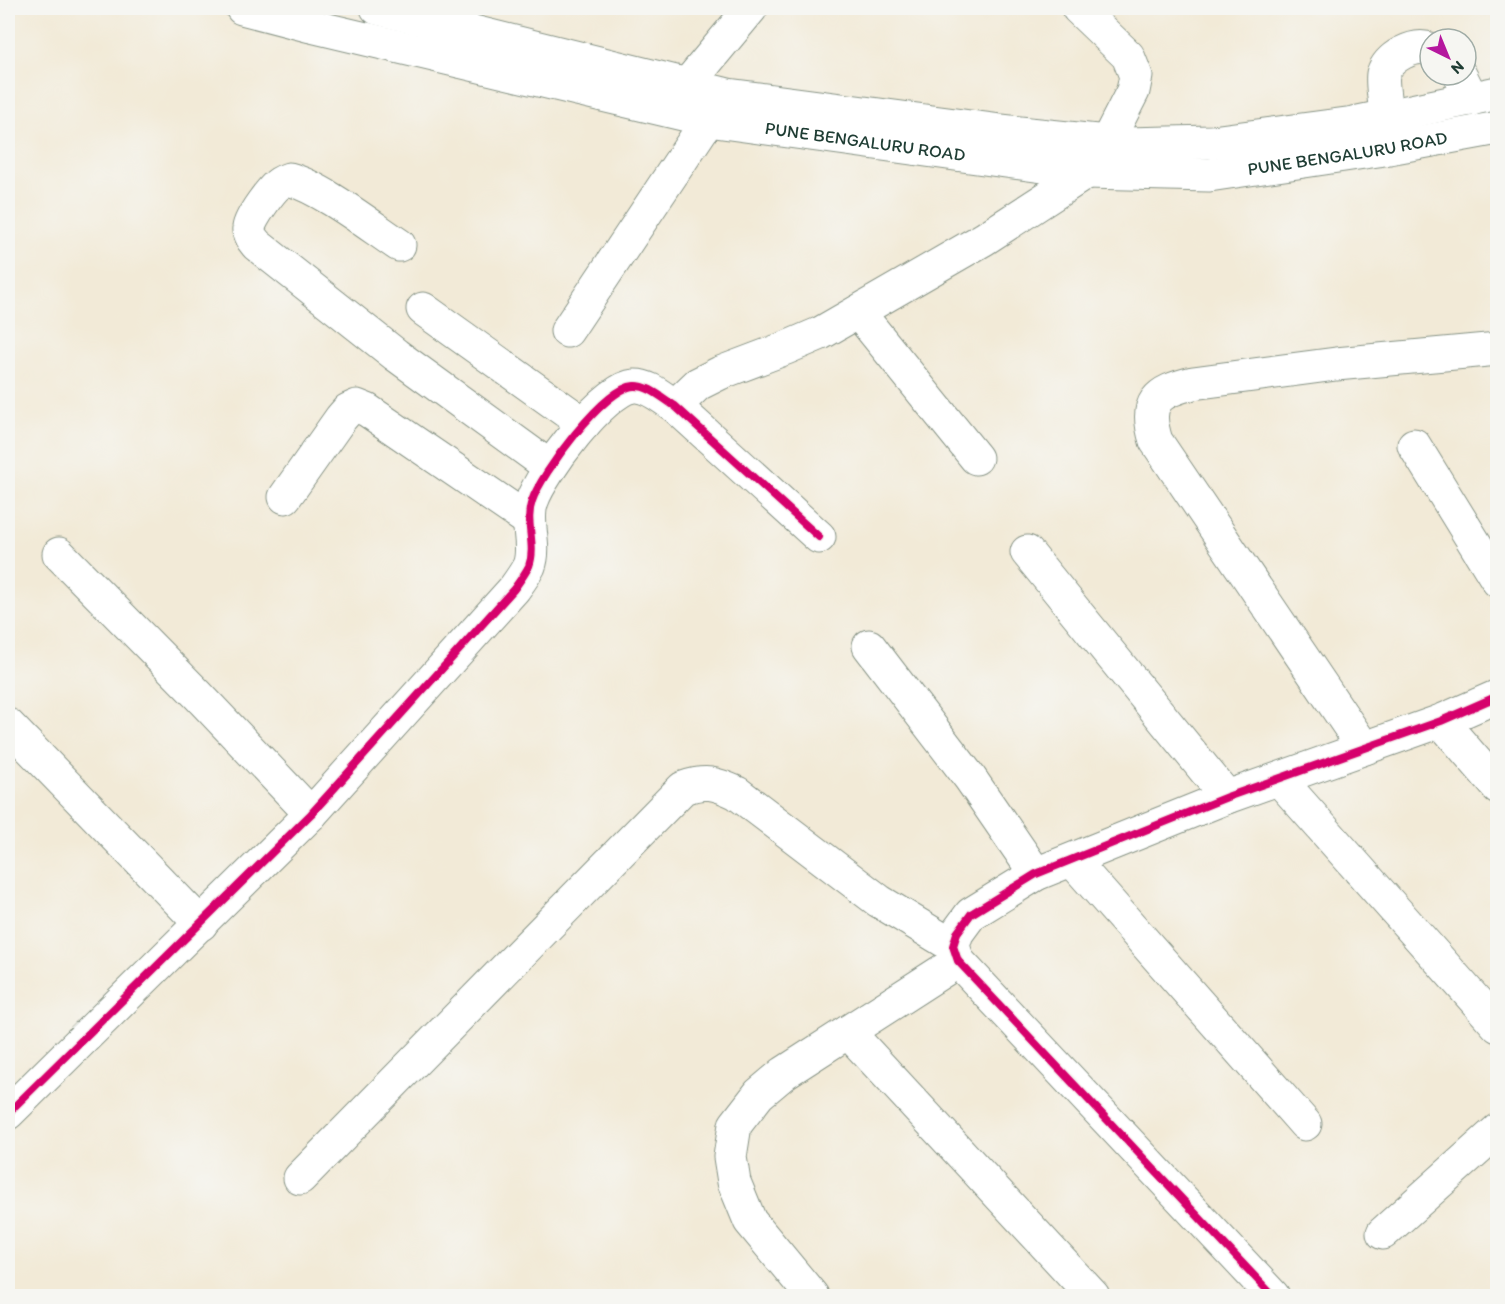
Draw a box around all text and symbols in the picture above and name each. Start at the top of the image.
north arrow [1418,27,1478,87]
text: N [1447,57,1468,78]
street label: PUNE BENGALURU ROAD [764,117,967,166]
street label: PUNE BENGALURU ROAD [1246,126,1449,180]

